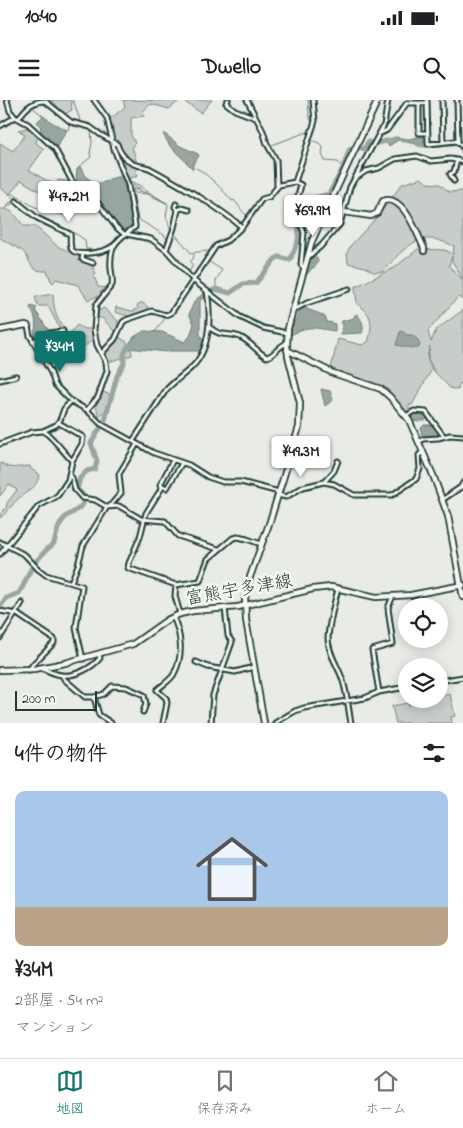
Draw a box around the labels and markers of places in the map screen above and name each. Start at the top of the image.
pin: ¥47.2M [28,180,110,223]
pin: ¥69.9M [272,194,354,237]
pin: ¥34M [30,330,90,373]
pin: ¥49.3M [260,436,342,478]

